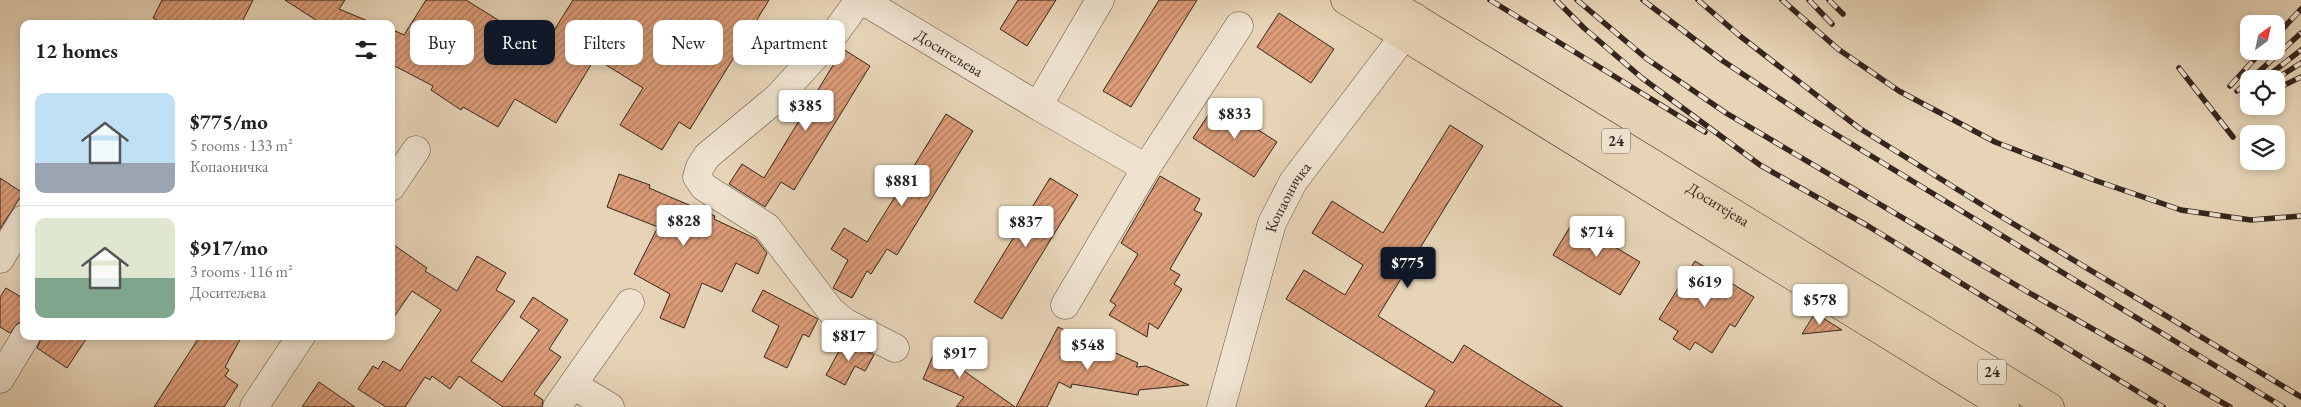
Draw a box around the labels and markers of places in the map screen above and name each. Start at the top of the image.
pin: $385 [776,90,836,132]
pin: $833 [1205,98,1265,140]
pin: $881 [872,164,932,207]
pin: $828 [654,204,714,247]
pin: $837 [996,206,1056,248]
pin: $714 [1567,216,1627,258]
pin: $775 [1378,246,1438,289]
pin: $619 [1675,266,1735,308]
pin: $578 [1790,284,1850,326]
pin: $817 [819,320,879,362]
pin: $548 [1058,328,1118,371]
pin: $917 [930,336,990,379]

